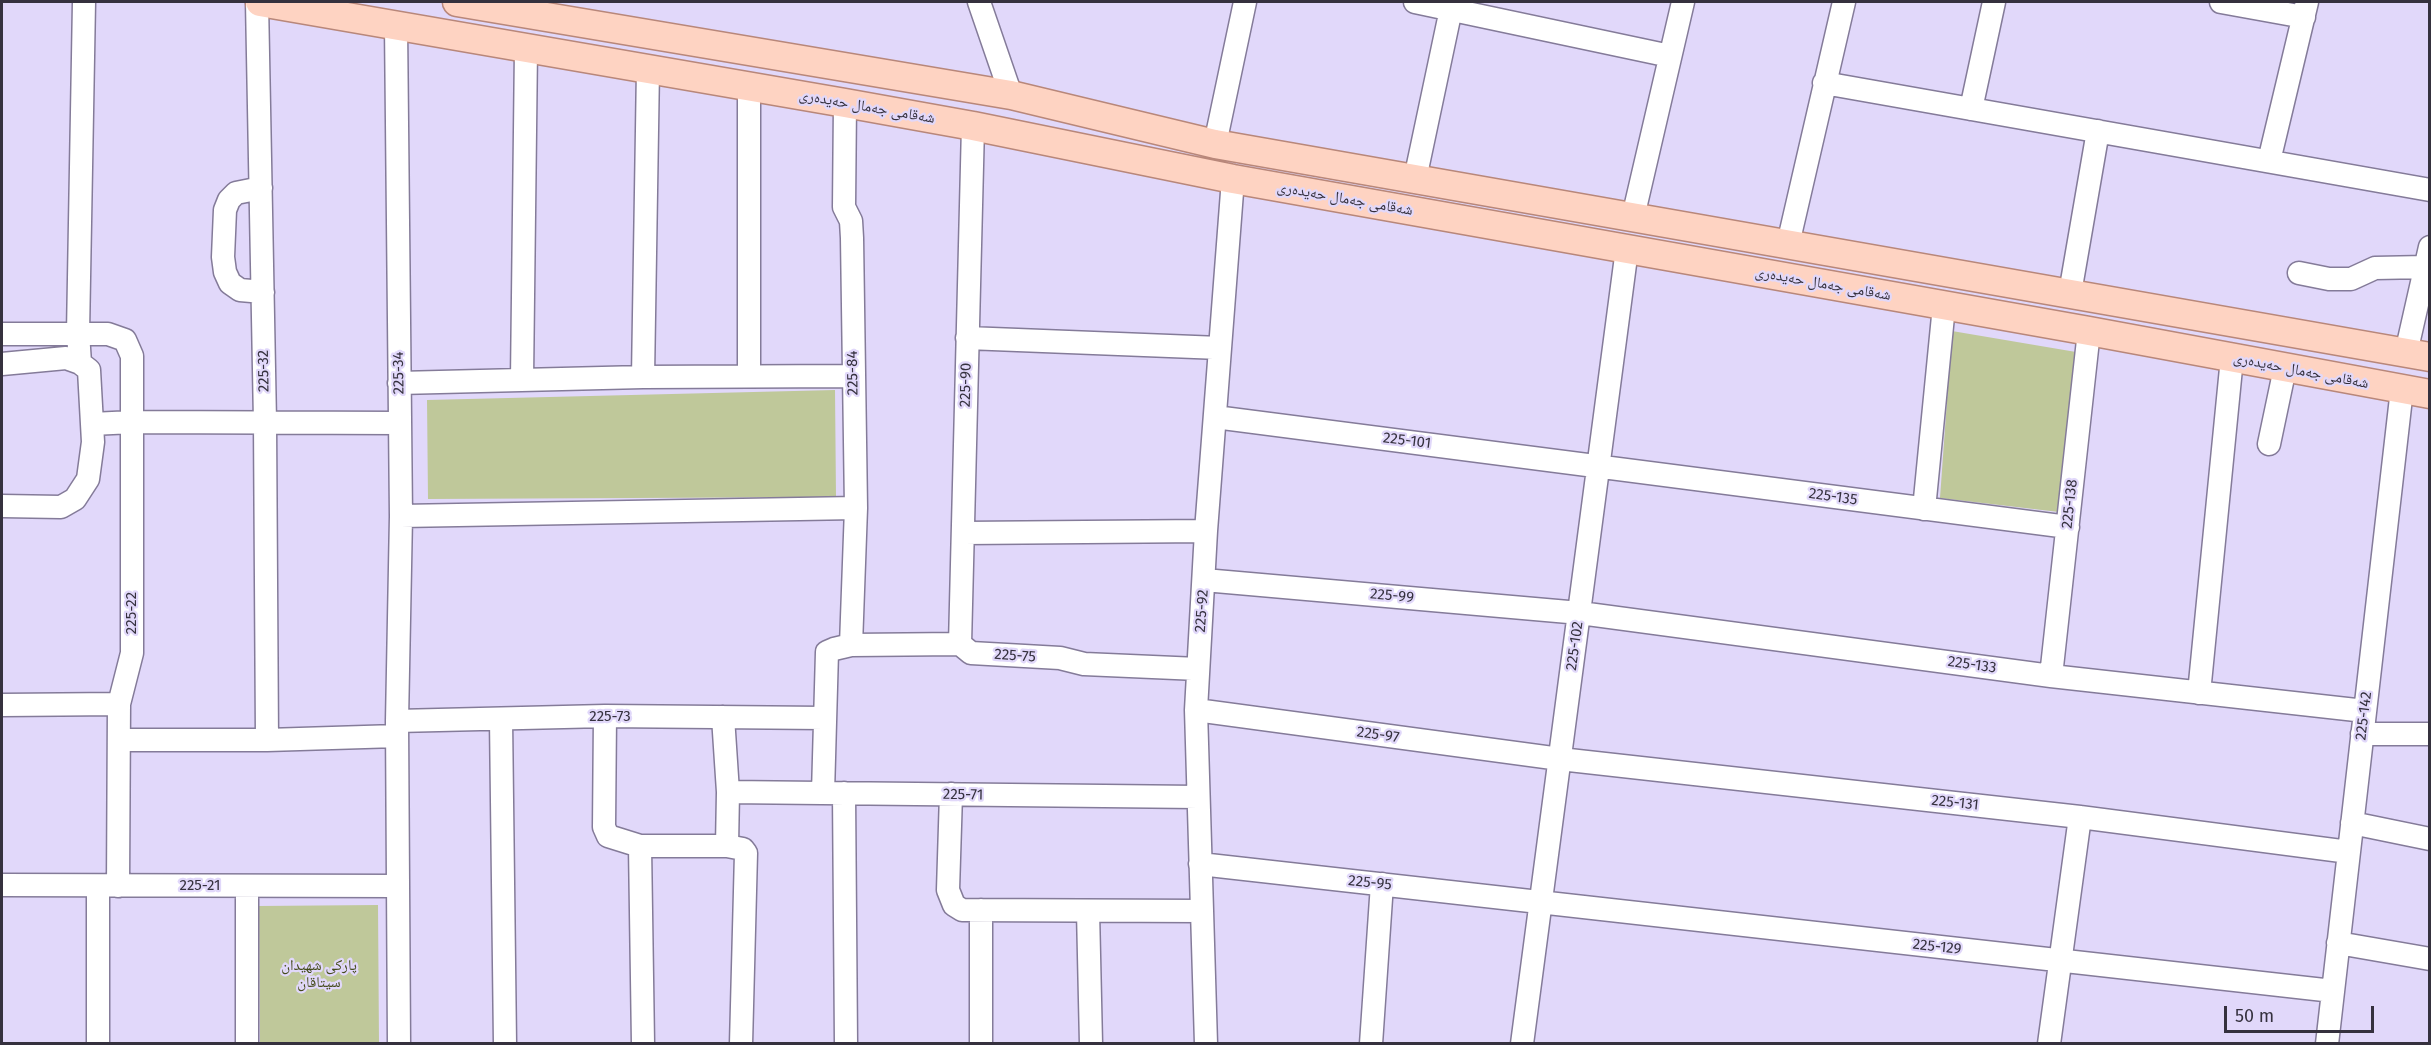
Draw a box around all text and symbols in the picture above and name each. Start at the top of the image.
street label: شەقامی جەمال حەیدەری [798,86,936,128]
street label: شەقامی جەمال حەیدەری [1276,178,1414,220]
street label: شەقامی جەمال حەیدەری [1754,263,1892,305]
street label: شەقامی جەمال حەیدەری [2232,349,2370,393]
street label: 225-32 [255,350,273,392]
street label: 225-34 [390,351,408,395]
street label: 225-84 [844,351,862,395]
street label: 225-90 [957,363,975,407]
street label: 225-101 [1382,429,1432,453]
street label: 225-138 [2058,478,2082,530]
street label: 225-135 [1808,485,1858,509]
street label: 225-99 [1369,585,1415,607]
street label: 225-92 [1192,589,1212,633]
street label: 225-22 [123,592,141,634]
street label: 225-102 [1563,620,1587,672]
street label: 225-75 [994,646,1036,666]
street label: 225-133 [1947,653,1997,677]
street label: 225-142 [2352,691,2376,741]
street label: 225-73 [589,708,631,726]
street label: 225-97 [1356,723,1400,747]
street label: 225-71 [943,786,983,804]
street label: 225-131 [1930,792,1980,814]
street label: 225-95 [1347,872,1393,894]
street label: 225-21 [179,877,221,895]
street label: 225-129 [1912,935,1962,959]
park label: پارکی شهیدان سیتاقان [281,957,357,992]
scale bar [2227,994,2377,1032]
text: 50 m [2235,1005,2274,1027]

